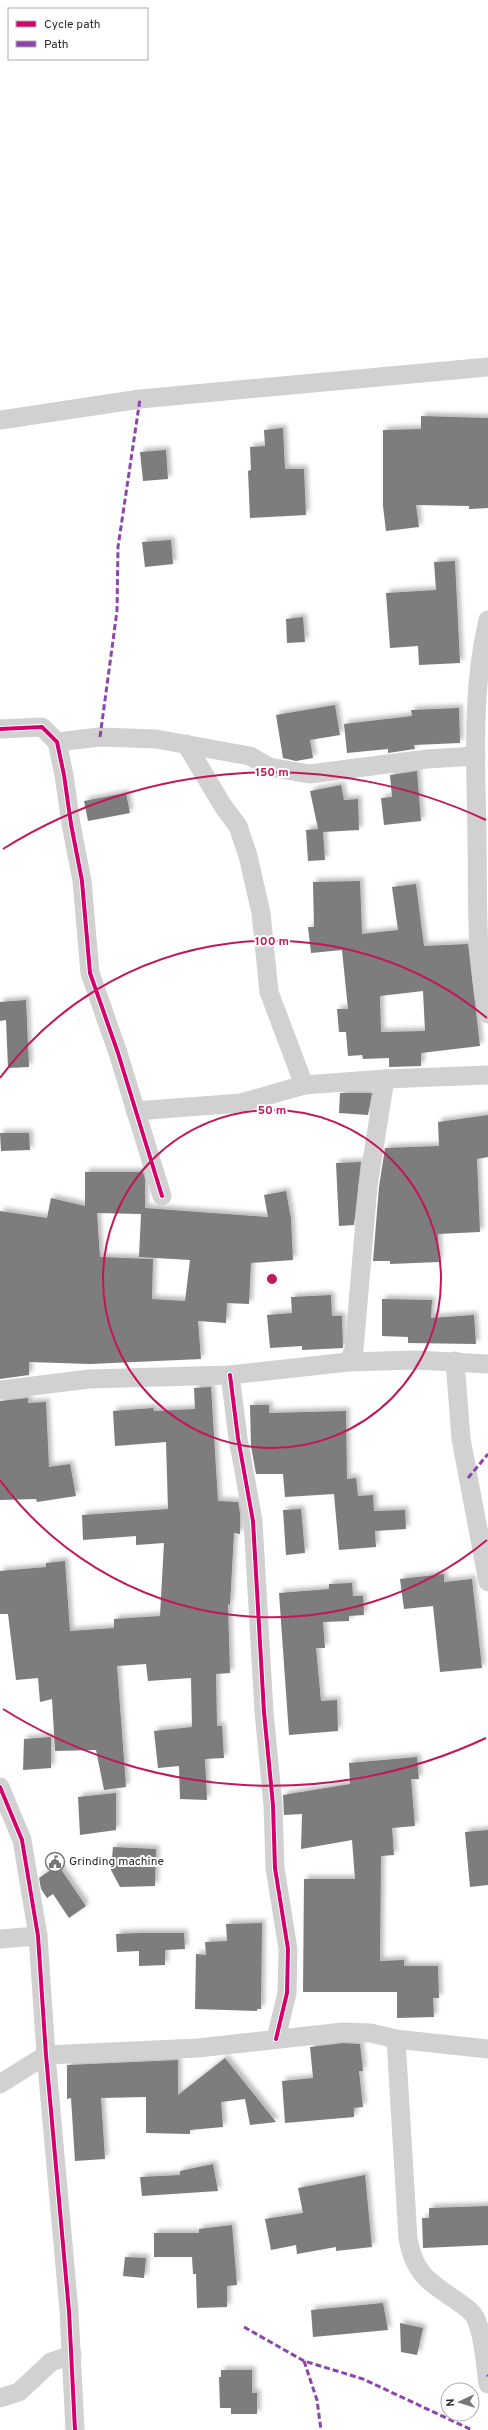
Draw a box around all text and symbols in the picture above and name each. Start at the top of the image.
legend [8,8,148,60]
text: Cycle path [44,17,101,33]
text: Path [44,37,69,53]
text: 150 m [255,765,289,781]
text: 100 m [255,934,289,950]
text: 50 m [258,1103,286,1119]
centre of rings [265,1272,279,1286]
public building icon: Grinding machine [44,1851,66,1873]
place label: Grinding machine [69,1854,164,1870]
north arrow [440,2382,480,2422]
text: N [444,2398,458,2407]

